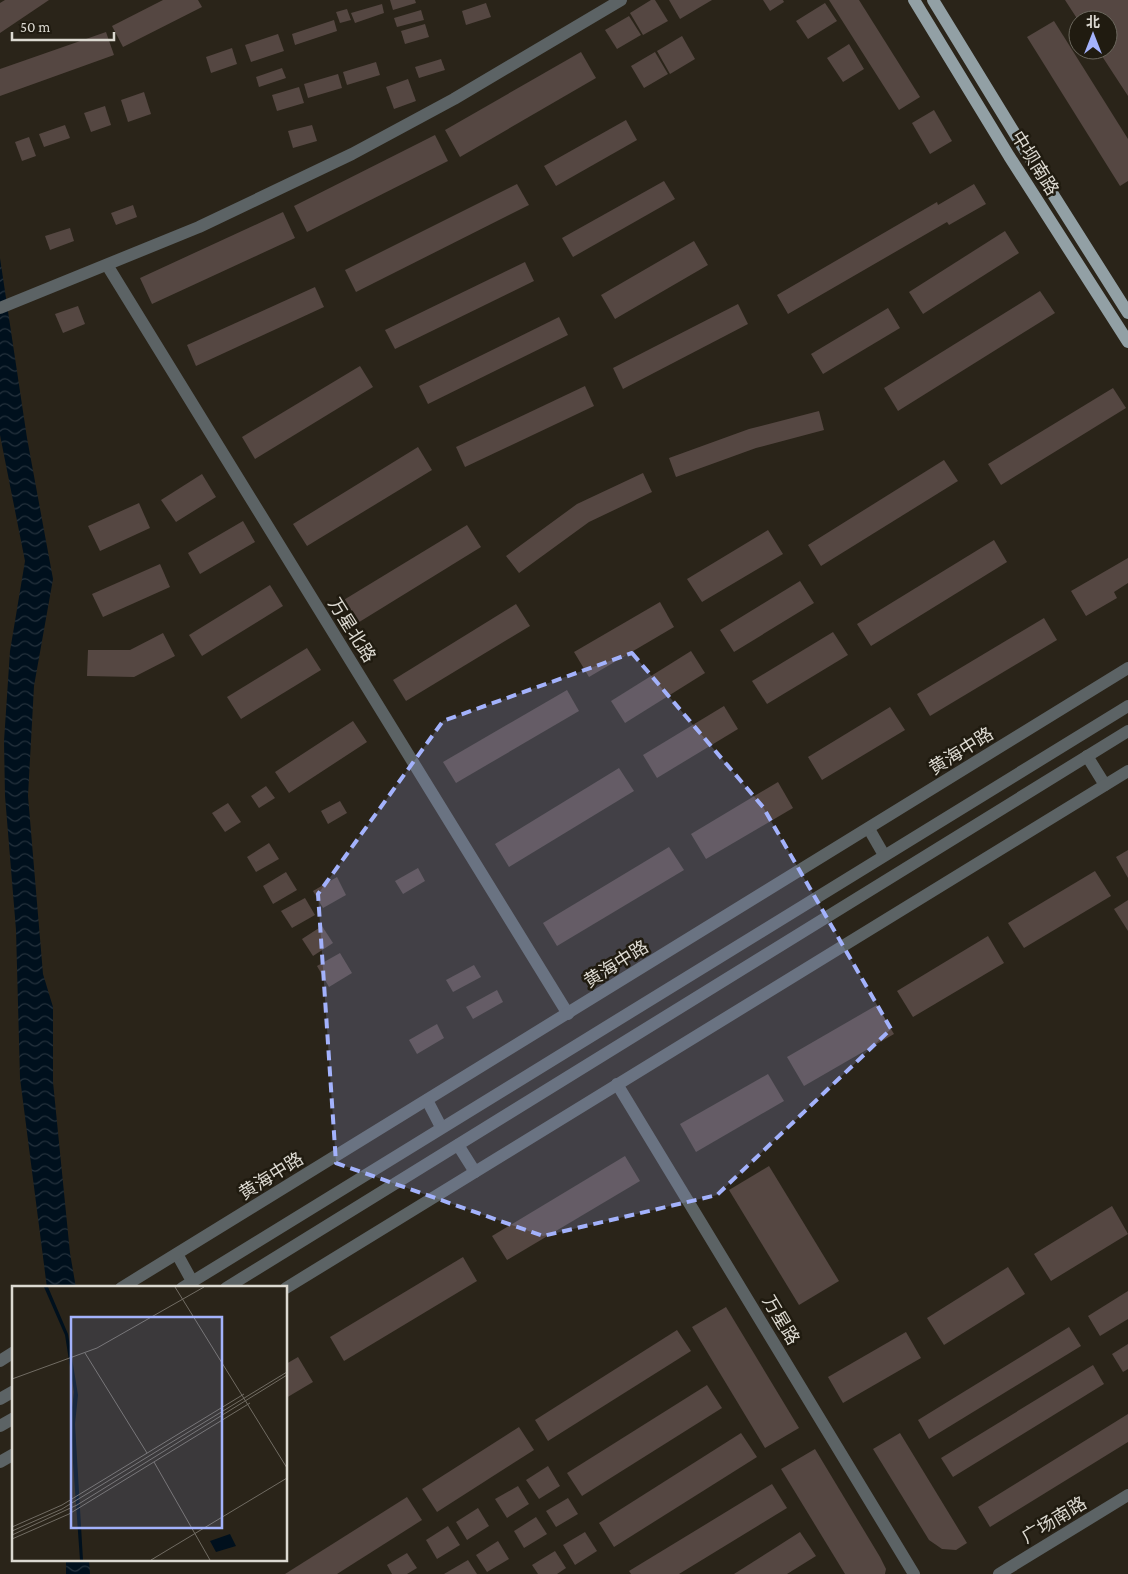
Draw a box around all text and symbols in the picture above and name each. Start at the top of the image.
scale bar [12,10,115,42]
north arrow [1068,10,1118,60]
text: 北 [1086,14,1100,30]
text: 50 m [20,19,50,35]
street label: 中坝南路 [1007,127,1063,199]
street label: 万星北路 [324,594,380,666]
street label: 黄海中路 [925,723,997,779]
street label: 黄海中路 [580,936,652,992]
street label: 黄海中路 [235,1148,307,1204]
inset map [12,1286,288,1562]
street label: 万星路 [759,1292,803,1348]
street label: 广场南路 [1018,1493,1090,1547]

